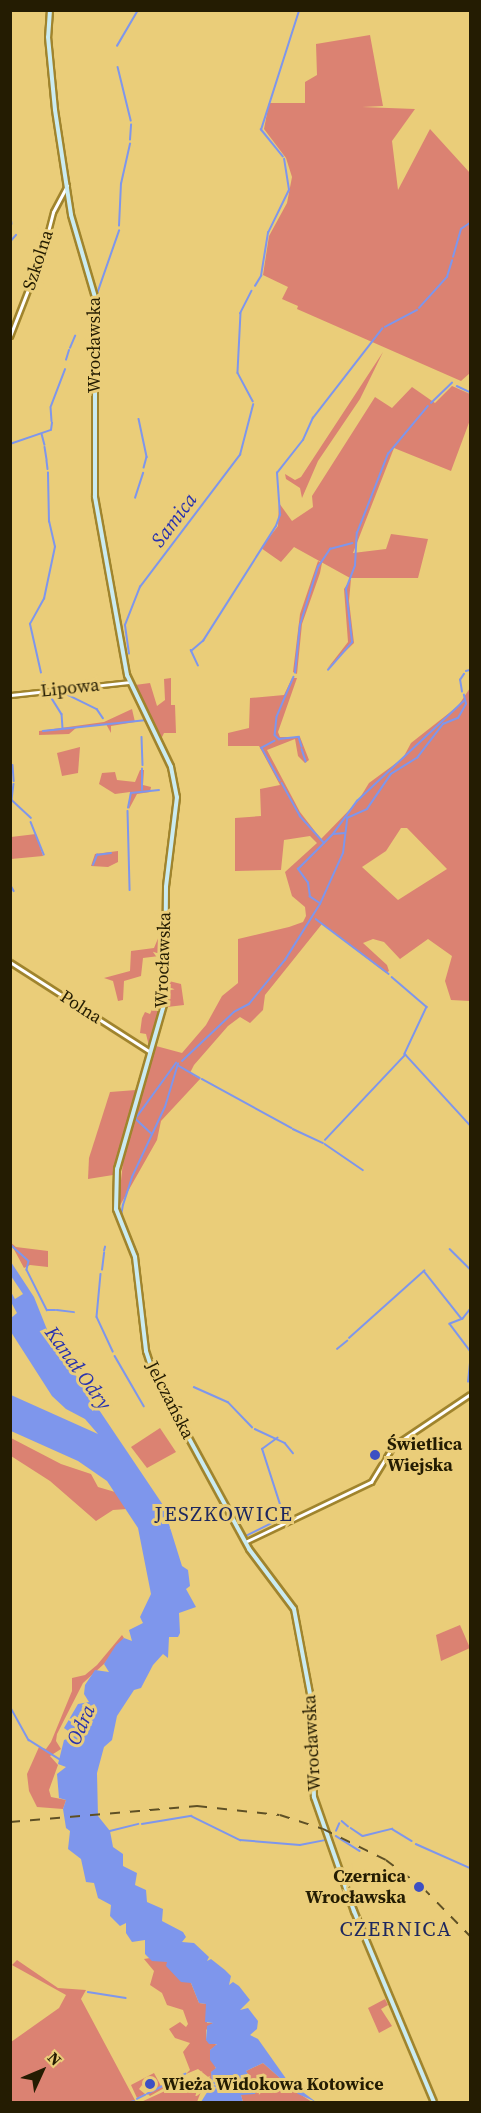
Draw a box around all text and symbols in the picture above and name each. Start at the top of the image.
street label: Szkolna [18,227,58,293]
street label: Wrocławska [83,297,105,393]
water label: Samica [146,488,202,552]
street label: Lipowa [40,674,100,702]
street label: Wrocławska [151,911,175,1009]
street label: Polna [56,986,106,1028]
water label: Kanał Odry [40,1322,116,1414]
street label: Jelczańska [141,1358,199,1442]
place label: Świetlica Wiejska [387,1434,462,1476]
marker: Świetlica Wiejska [368,1448,382,1462]
district label: JESZKOWICE [155,1501,293,1527]
street label: Wrocławska [299,1694,325,1792]
water label: Odra [62,1701,100,1749]
place label: Czernica Wrocławska [305,1866,406,1908]
marker: Czernica Wrocławska [410,1878,428,1896]
district label: CZERNICA [340,1916,452,1942]
north arrow [12,2041,72,2101]
text: N [43,2047,67,2070]
place label: Wieża Widokowa Kotowice [162,2073,384,2095]
marker: Wieża Widokowa Kotowice [143,2077,157,2091]

